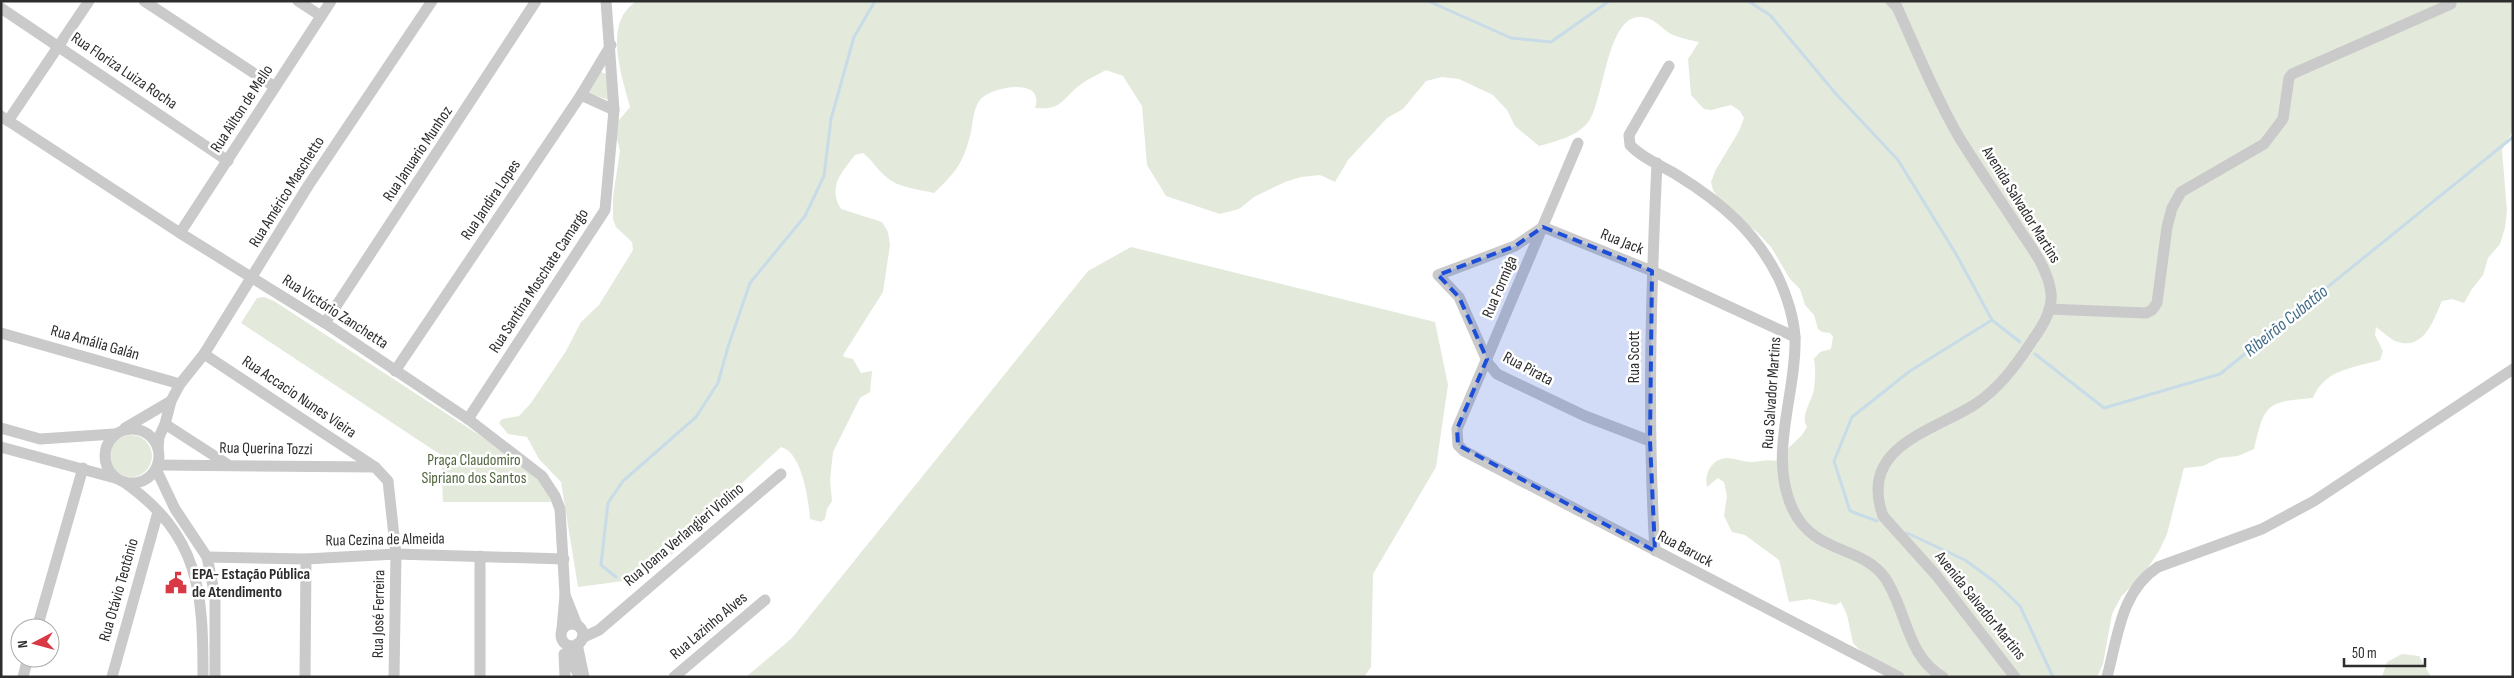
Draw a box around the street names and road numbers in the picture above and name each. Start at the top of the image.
street label: Rua Floriza Luiza Rocha [67,29,181,113]
street label: Rua Ailton de Mello [207,62,277,156]
street label: Rua Januario Munhoz [379,103,457,205]
street label: Rua Américo Maschetto [245,133,329,251]
street label: Avenida Salvador Martins [1977,142,2065,267]
street label: Rua Jandira Lopes [457,156,525,244]
street label: Rua Santina Moschate Camargo [485,205,593,357]
street label: Rua Jack [1598,225,1646,259]
street label: Rua Formiga [1478,253,1522,321]
street label: Rua Victório Zanchetta [279,271,391,353]
street label: Rua Amália Galán [48,321,142,365]
street label: Rua Scott [1625,331,1644,383]
street label: Rua Salvador Martins [1759,336,1785,450]
street label: Rua Pirata [1500,348,1556,390]
street label: Rua Accacio Nunes Vieira [238,352,360,442]
street label: Rua Querina Tozzi [219,439,313,459]
street label: Rua Joana Verlangieri Violino [620,479,748,591]
street label: Rua Baruck [1654,527,1716,571]
street label: Rua Cezina de Almeida [325,529,445,551]
street label: Rua Otávio Teotônio [95,536,143,644]
street label: Avenida Salvador Martins [1930,547,2030,664]
street label: Rua José Ferreira [369,570,389,658]
street label: Rua Lazinho Alves [667,588,752,664]

